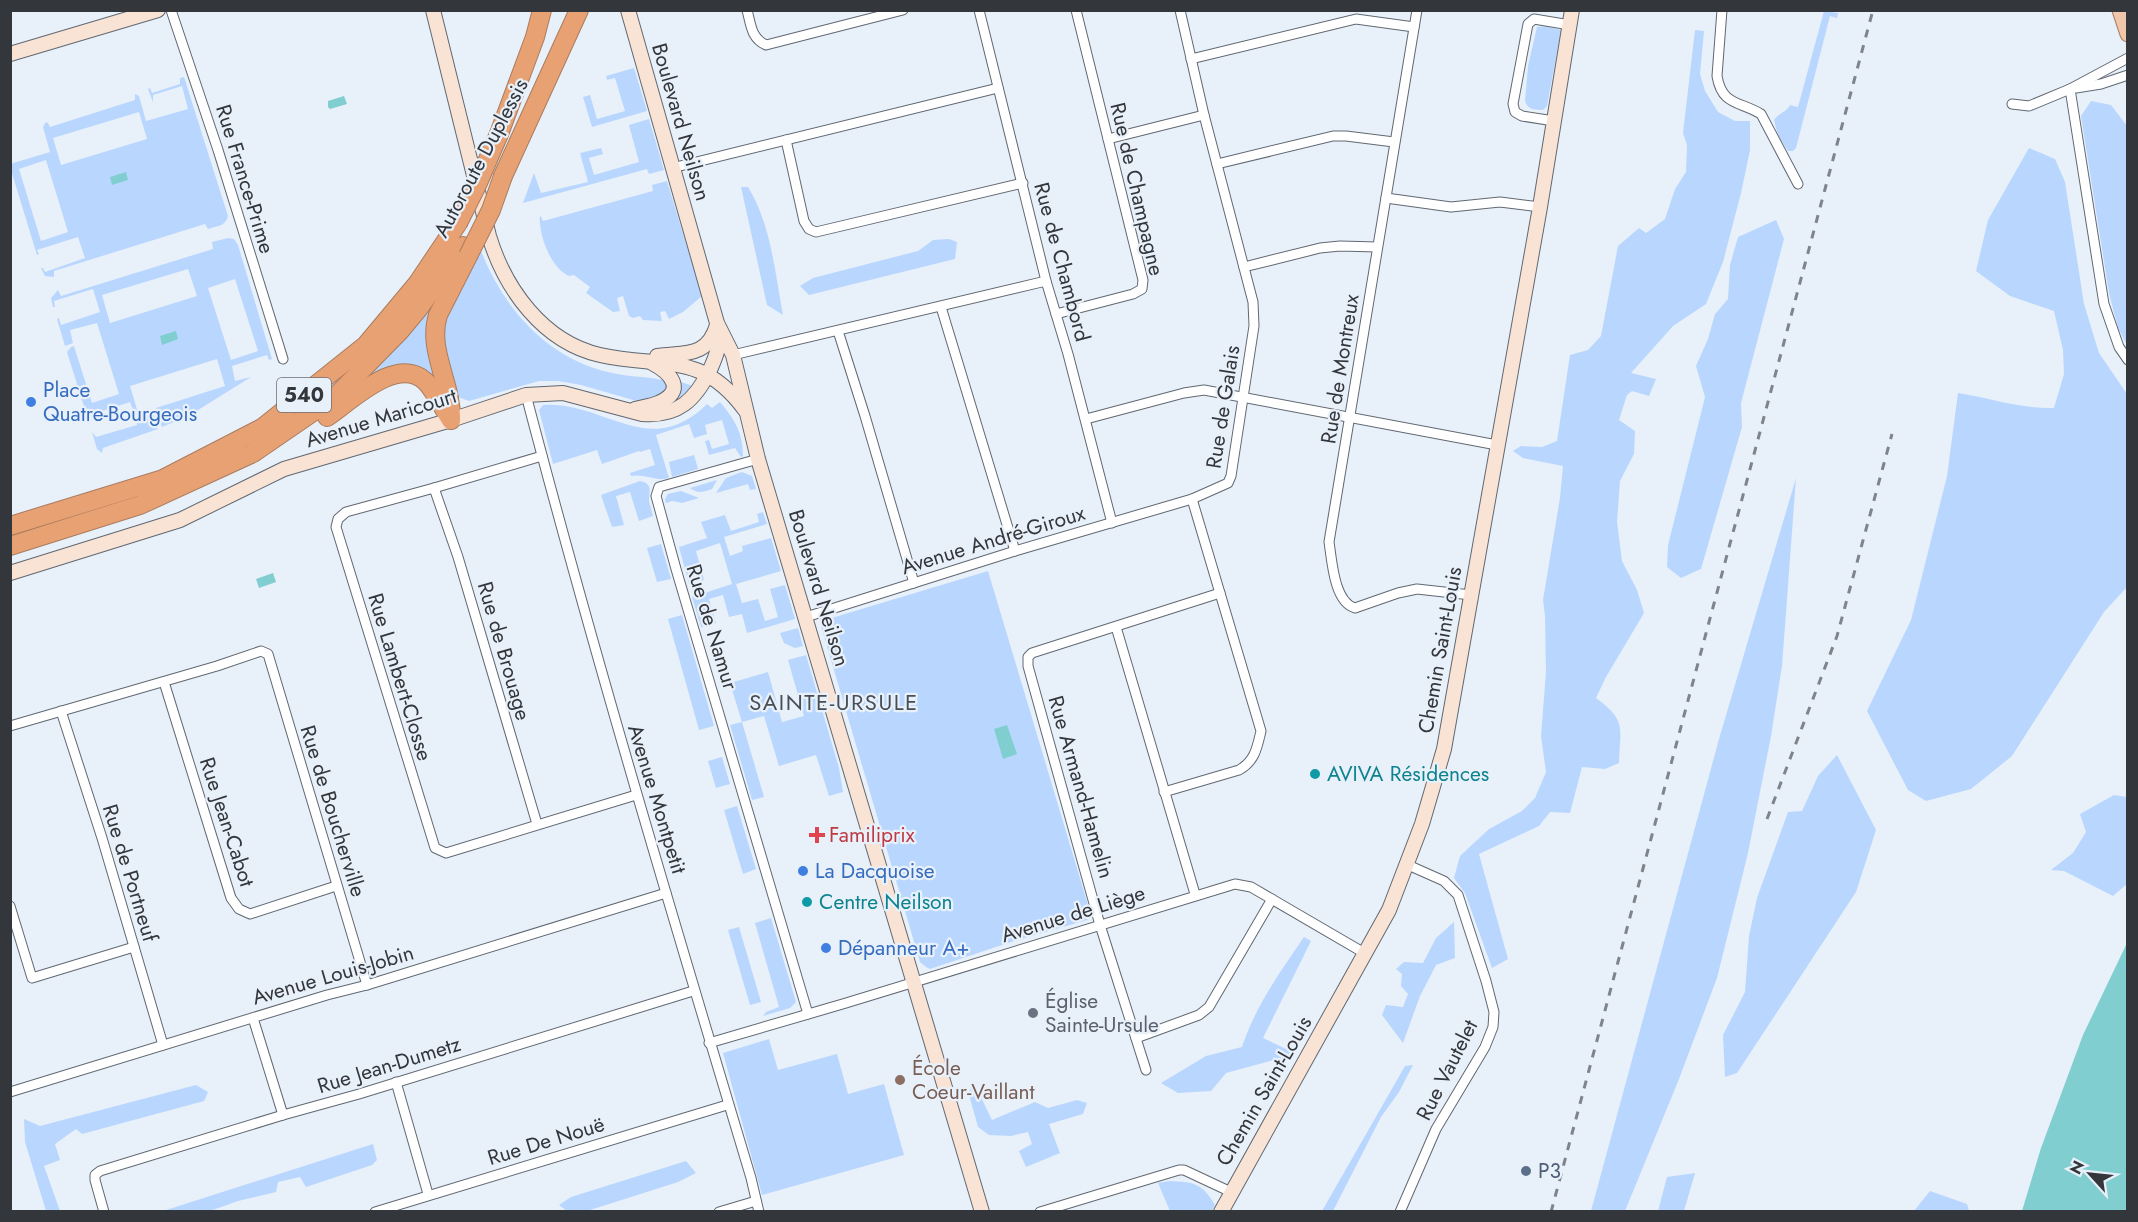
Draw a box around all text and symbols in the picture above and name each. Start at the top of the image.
street label: Boulevard Neilson [644,40,718,204]
street label: Autoroute Duplessis [426,73,536,243]
street label: Rue de Champagne [1103,100,1172,279]
street label: Rue France-Prime [208,101,282,257]
street label: Rue de Chambord [1026,179,1098,345]
street label: Rue de Montreux [1313,292,1367,446]
street label: Rue de Galais [1198,343,1248,471]
place label: Place Quatre-Bourgeois [43,375,197,429]
road number: 540 [277,378,331,412]
street label: Avenue Maricourt [302,381,460,455]
marker: Place Quatre-Bourgeois [24,395,38,409]
street label: Avenue André-Giroux [897,498,1089,582]
street label: Boulevard Neilson [781,506,857,670]
street label: Rue de Namur [679,560,746,694]
street label: Chemin Saint-Louis [1411,564,1469,736]
street label: Rue de Brouage [470,578,538,724]
street label: Rue Lambert-Closse [360,590,440,765]
district label: SAINTE-URSULE [749,686,919,718]
street label: Rue Armand-Hamelin [1041,692,1121,882]
street label: Rue de Boucherville [293,721,373,901]
street label: Avenue Montpetit [620,721,694,877]
street label: Rue Jean-Cabot [192,754,262,890]
place label: AVIVA Résidences [1327,759,1489,789]
marker: AVIVA Résidences [1308,767,1322,781]
street label: Rue de Portneuf [95,801,165,946]
place label: Familiprix [829,820,915,850]
marker: Familiprix [810,828,824,842]
place label: La Dacquoise [815,856,935,886]
marker: La Dacquoise [796,864,810,878]
street label: Avenue de Liège [997,878,1149,950]
place label: Centre Neilson [819,887,953,917]
marker: Centre Neilson [800,895,814,909]
place label: Dépanneur A+ [838,933,969,963]
street label: Avenue Louis-Jobin [249,938,417,1012]
marker: Dépanneur A+ [819,941,833,955]
place label: Église Sainte-Ursule [1045,986,1159,1040]
marker: Église Sainte-Ursule [1026,1006,1040,1020]
street label: Chemin Saint-Louis [1209,1010,1319,1172]
street label: Rue Vautelet [1409,1014,1485,1126]
street label: Rue Jean-Dumetz [314,1029,465,1101]
place label: École Coeur-Vaillant [912,1053,1034,1107]
marker: École Coeur-Vaillant [893,1073,907,1087]
street label: Rue De Nouë [484,1109,608,1173]
north arrow [2060,1144,2120,1204]
place label: P3 [1538,1156,1561,1186]
text: N [2064,1157,2090,1178]
marker: P3 [1519,1164,1533,1178]

